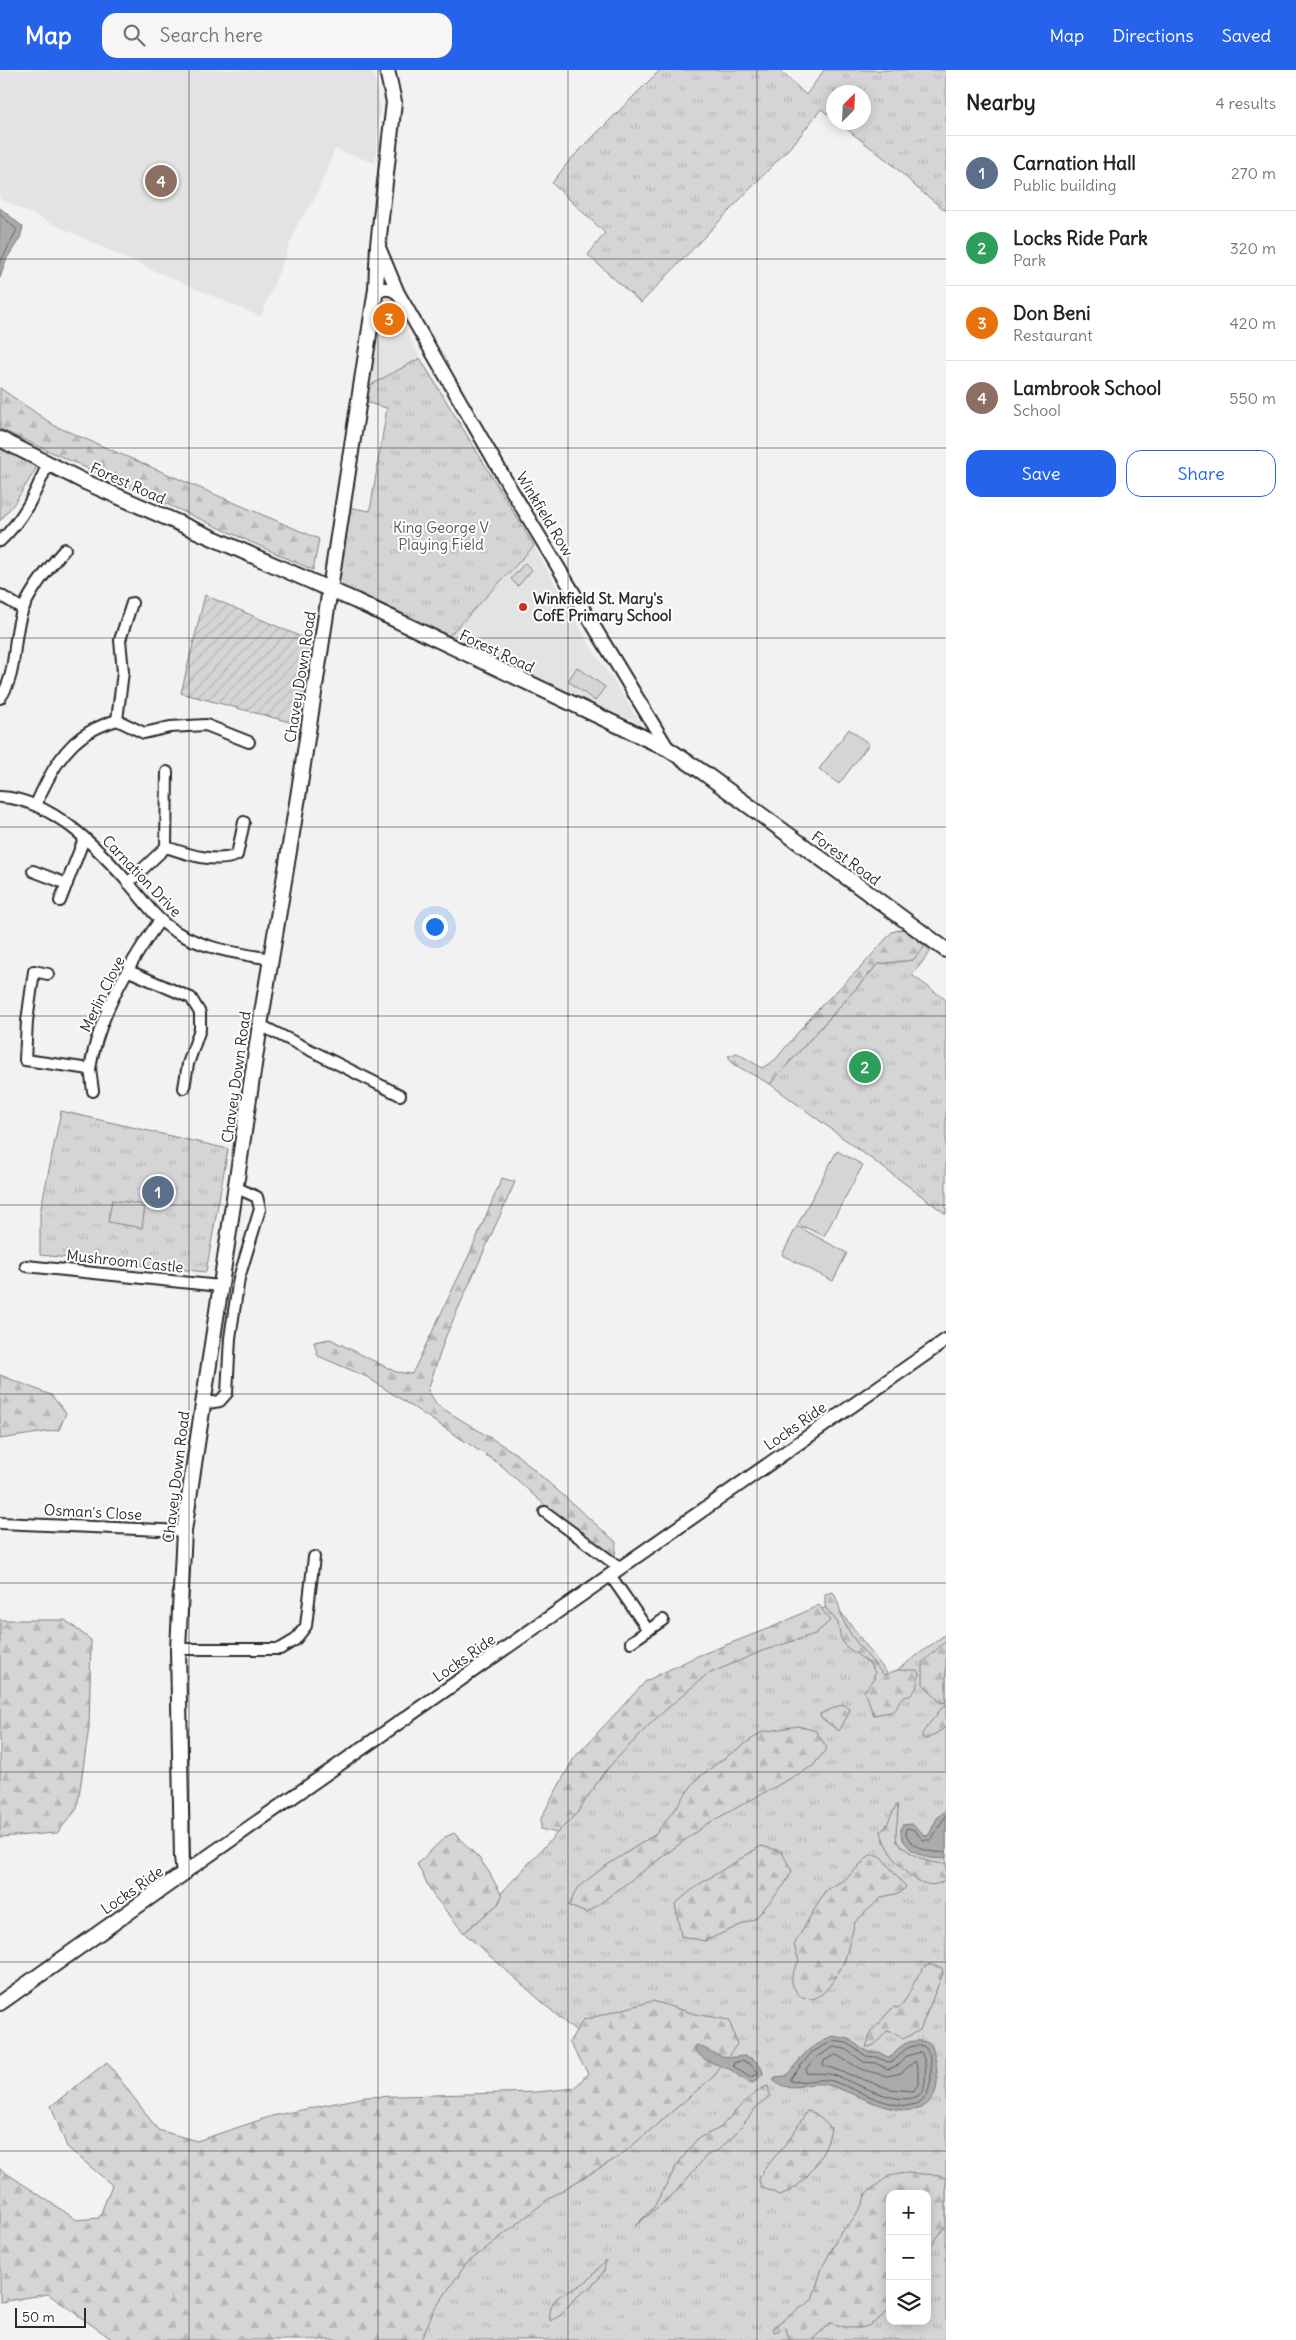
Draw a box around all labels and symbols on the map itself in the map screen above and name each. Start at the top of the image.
north arrow [826,85,871,130]
pin: 4 [145,162,177,200]
pin: 3 [373,300,405,338]
street label: Forest Road [87,458,169,508]
street label: Winkfield Row [512,468,578,560]
park label: King George V Playing Field [393,518,489,554]
place label: Winkfield St. Mary's CofE Primary School [533,589,672,626]
marker: Winkfield St. Mary's CofE Primary School [517,601,529,613]
street label: Chavey Down Road [280,610,320,744]
street label: Forest Road [456,625,538,677]
street label: Forest Road [808,827,884,889]
street label: Carnation Drive [98,831,186,921]
your location [422,914,448,940]
street label: Merlin Clove [75,953,129,1035]
street label: Chavey Down Road [217,1010,255,1144]
pin: 2 [849,1048,881,1086]
pin: 1 [142,1173,174,1211]
street label: Mushroom Castle [66,1245,184,1277]
street label: Locks Ride [760,1398,830,1454]
street label: Chavey Down Road [158,1410,194,1544]
street label: Osman's Close [43,1500,143,1524]
street label: Locks Ride [429,1630,499,1686]
street label: Locks Ride [97,1862,167,1918]
scale bar [15,2305,86,2328]

